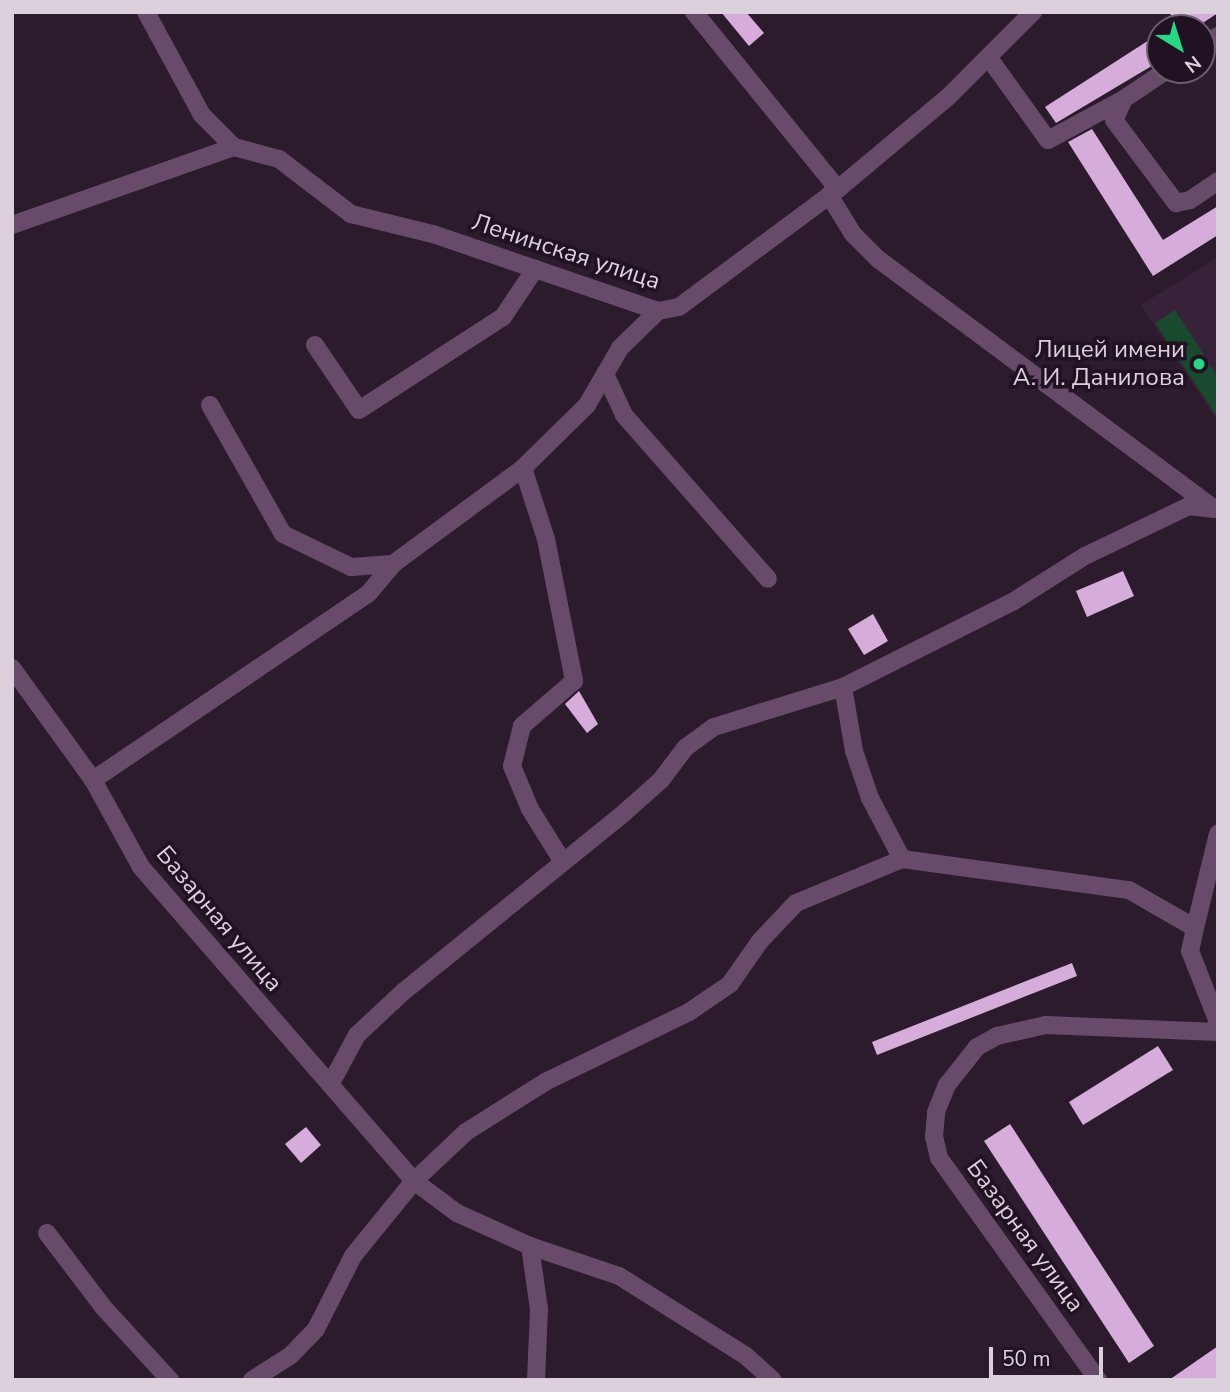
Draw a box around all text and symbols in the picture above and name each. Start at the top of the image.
north arrow [1146,14,1216,84]
text: N [1179,49,1206,79]
street label: Ленинская улица [468,208,664,296]
place label: Лицей имени А. И. Данилова [1013,336,1185,392]
marker: Лицей имени А. И. Данилова [1191,356,1207,372]
street label: Базарная улица [150,840,288,998]
street label: Базарная улица [960,1154,1090,1318]
scale bar [992,1332,1106,1376]
text: 50 m [1002,1345,1051,1373]

